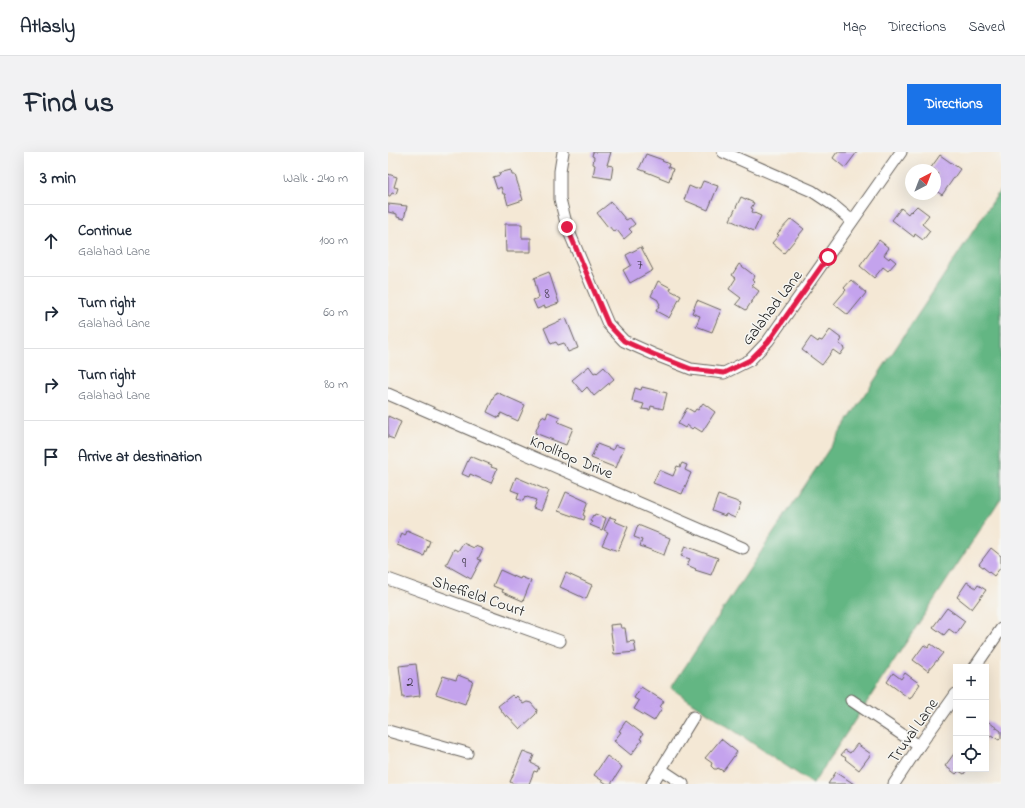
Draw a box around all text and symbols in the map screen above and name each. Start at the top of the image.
text: Atlasly [20,14,75,41]
text: Map [843,17,866,38]
text: Directions [888,17,946,38]
text: Saved [968,17,1005,38]
text: Find us [24,84,114,125]
button: Directions [907,84,1001,125]
north arrow [905,164,941,200]
text: 3 min [40,166,76,191]
text: Walk · 240 m [283,169,348,188]
route end [558,218,576,236]
text: Continue [78,220,132,242]
icon: ahead [40,230,62,252]
text: 100 m [319,231,348,250]
text: Galahad Lane [78,242,150,261]
route start [819,248,837,266]
house number: 7 [637,255,643,276]
street label: Galahad Lane [736,265,809,351]
house number: 8 [544,284,550,305]
text: Turn right [78,292,136,314]
icon: right [40,302,62,324]
text: 60 m [323,303,348,322]
text: Galahad Lane [78,314,150,333]
text: Turn right [78,364,136,386]
icon: right [40,374,62,396]
text: 80 m [324,375,348,394]
text: Galahad Lane [78,386,150,405]
street label: Knolltop Drive [526,429,617,487]
icon: arrive [40,446,62,468]
text: Arrive at destination [78,446,202,468]
house number: 9 [462,553,467,574]
street label: Sheffield Court [429,570,529,624]
map controls [953,664,989,772]
button: + [953,664,989,700]
house number: 2 [407,672,414,693]
street label: Truval Lane [882,693,945,768]
button: − [953,700,989,736]
button: locate [953,736,989,772]

